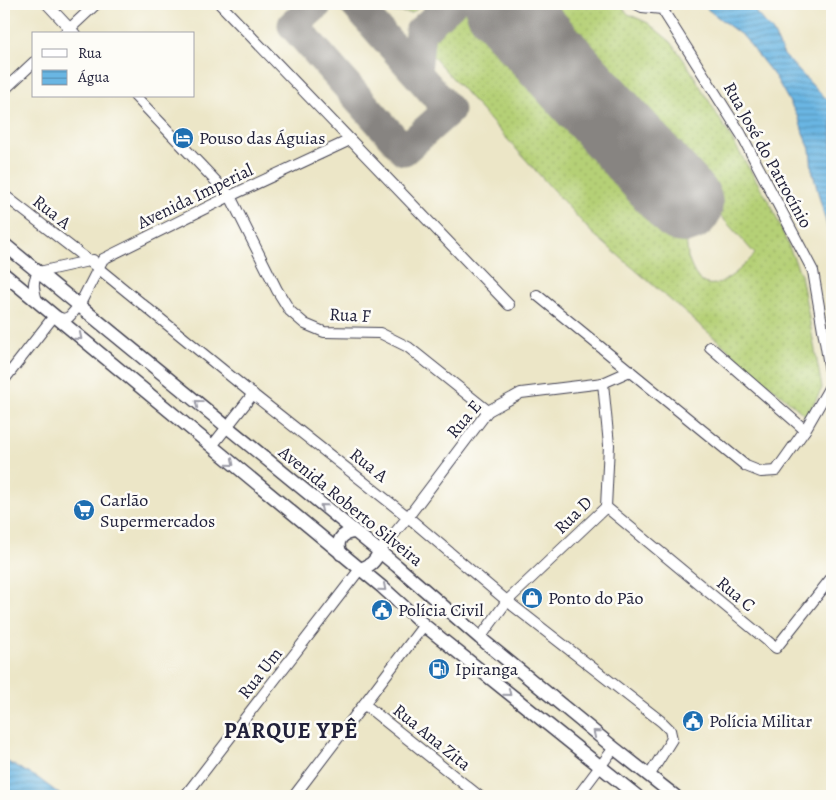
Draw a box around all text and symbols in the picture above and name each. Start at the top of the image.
legend [32,32,195,98]
text: Rua [78,43,102,63]
text: Água [77,67,109,87]
street label: Rua José do Patrocínio [718,78,818,232]
hotel icon: Pouso das Águias [171,126,195,150]
place label: Pouso das Águias [199,126,325,150]
street label: Avenida Imperial [132,157,257,235]
street label: Rua A [28,189,77,235]
street label: Rua F [329,302,371,328]
one-way arrow [73,331,82,339]
street label: Rua E [441,395,487,443]
one-way arrow [194,400,203,409]
street label: Avenida Roberto Silveira [273,440,429,572]
street label: Rua A [345,442,394,488]
one-way arrow [225,457,234,465]
place label: Carlão Supermercados [100,488,215,533]
street label: Rua D [549,491,597,539]
supermarket icon: Carlão Supermercados [72,498,96,522]
one-way arrow [320,504,329,512]
street label: Rua C [712,571,760,617]
one-way arrow [378,583,387,592]
shop icon: Ponto do Pão [520,586,544,610]
place label: Ponto do Pão [548,586,644,610]
public building icon: Polícia Civil [370,598,394,622]
place label: Polícia Civil [398,598,484,622]
street label: Rua Um [232,642,288,704]
fuel station icon: Ipiranga [427,657,451,681]
place label: Ipiranga [455,657,519,681]
one-way arrow [502,687,511,695]
street label: Rua Ana Zita [388,698,476,776]
public building icon: Polícia Militar [681,709,705,733]
place label: Polícia Militar [709,709,812,733]
district label: PARQUE YPÊ [224,716,358,746]
one-way arrow [593,731,602,739]

